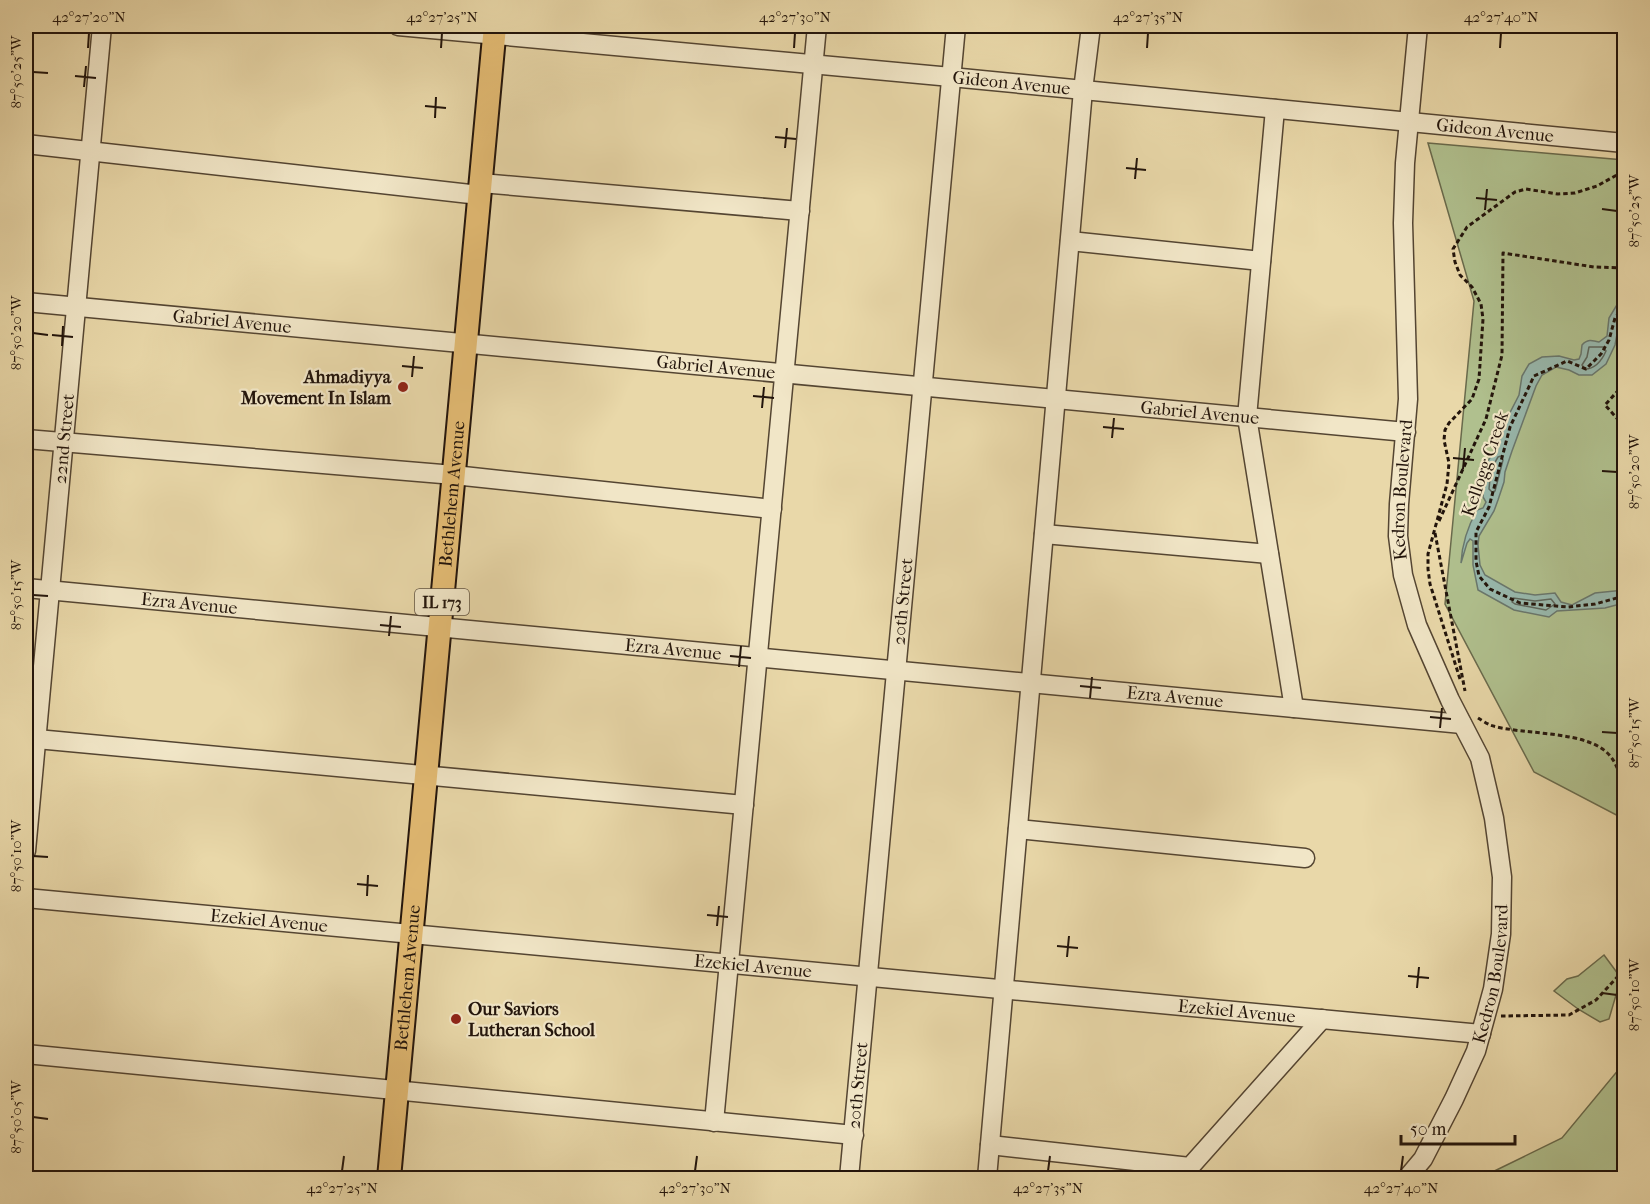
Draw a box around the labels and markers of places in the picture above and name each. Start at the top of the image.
place label: Ahmadiyya Movement In Islam [240,367,392,409]
marker: Ahmadiyya Movement In Islam [396,380,410,394]
place label: Our Saviors Lutheran School [468,999,596,1041]
marker: Our Saviors Lutheran School [449,1012,463,1026]

